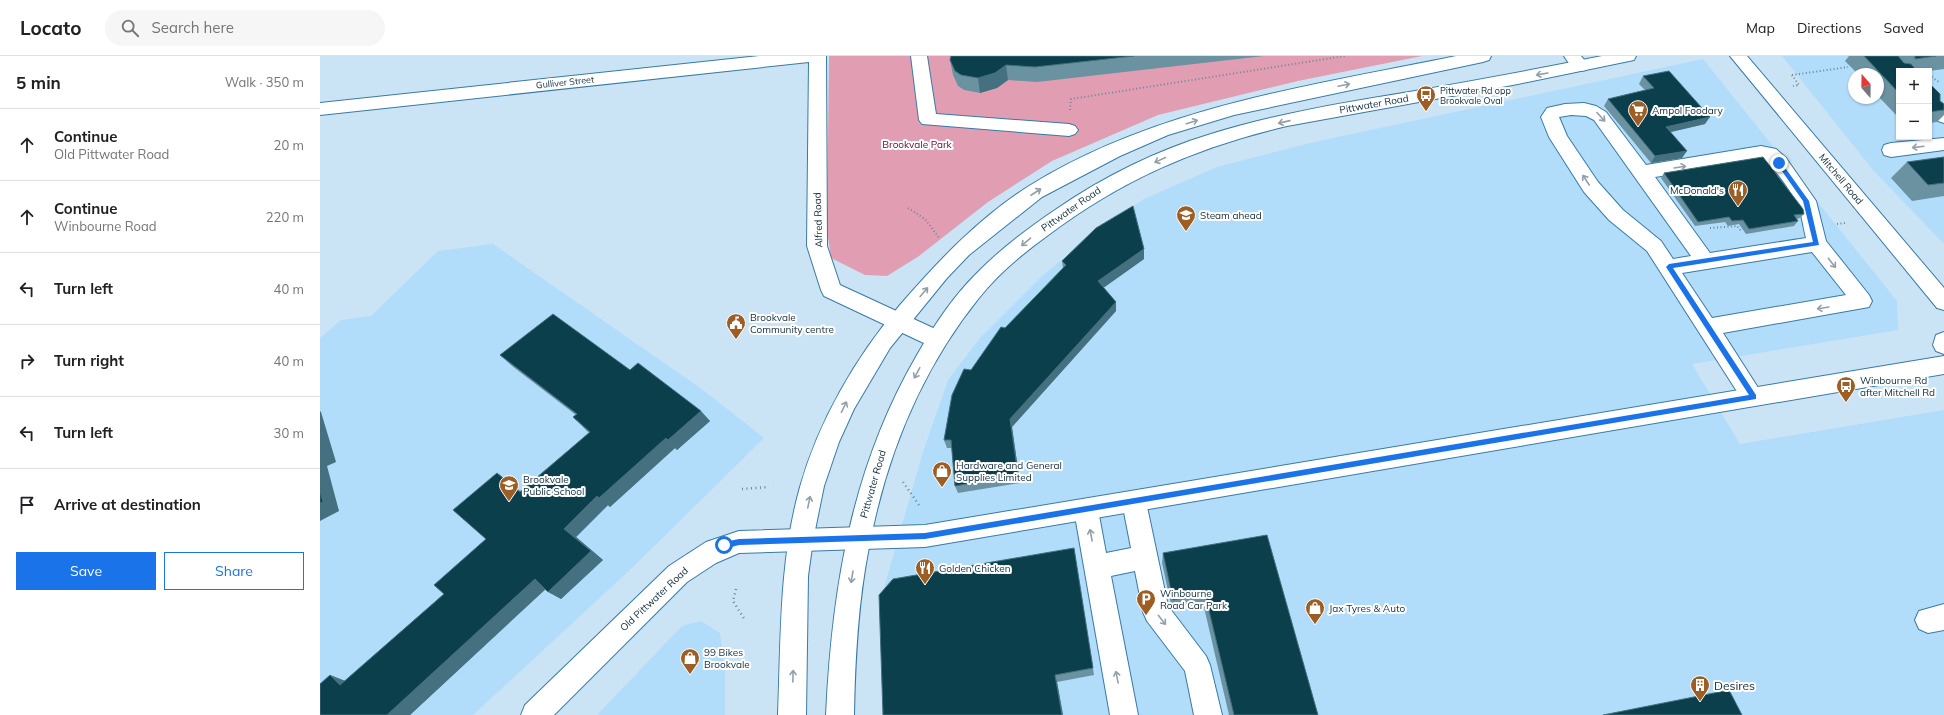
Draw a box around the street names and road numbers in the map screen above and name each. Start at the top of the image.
street label: Gulliver Street [535,73,595,91]
street label: Pittwater Road [1338,92,1410,116]
street label: Mitchell Road [1816,151,1866,207]
street label: Pittwater Road [1039,184,1103,234]
street label: Alfred Road [811,192,825,248]
street label: Pittwater Road [857,449,889,519]
street label: Old Pittwater Road [617,564,691,634]

